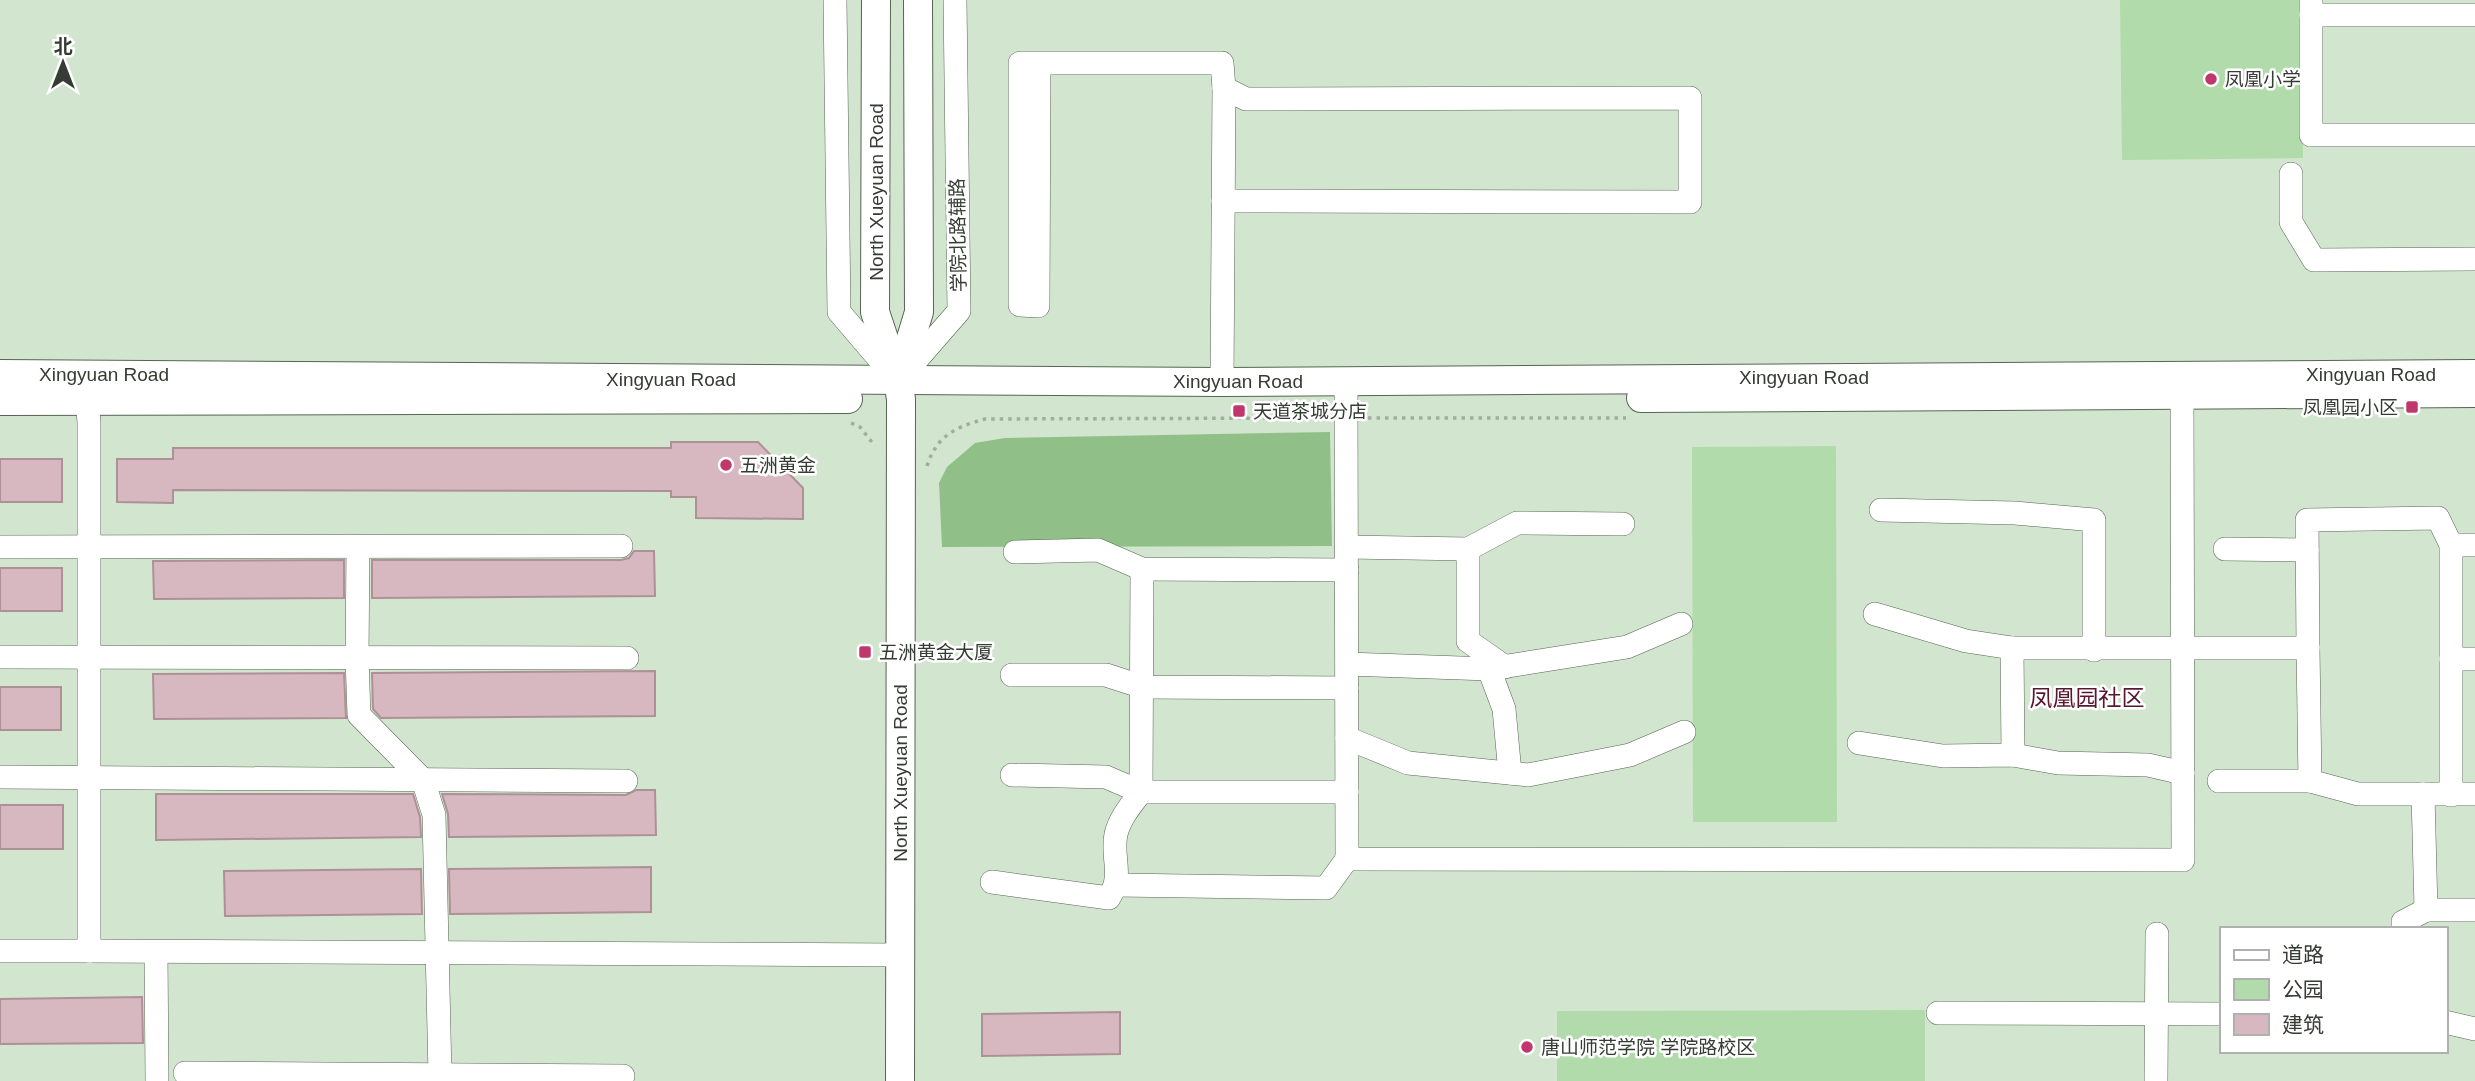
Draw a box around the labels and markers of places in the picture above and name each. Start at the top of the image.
place label: 凤凰小学 [2225,69,2301,90]
marker: 凤凰小学 [2203,71,2219,87]
place label: 凤凰园小区 [2303,397,2398,418]
marker: 凤凰园小区 [2404,399,2420,415]
place label: 天道茶城分店 [1253,401,1367,422]
marker: 天道茶城分店 [1231,403,1247,419]
place label: 五洲黄金 [740,455,816,476]
marker: 五洲黄金 [718,457,734,473]
place label: 五洲黄金大厦 [879,642,993,663]
marker: 五洲黄金大厦 [857,644,873,660]
place label: 唐山师范学院 学院路校区 [1541,1037,1755,1058]
marker: 唐山师范学院 学院路校区 [1519,1039,1535,1055]

